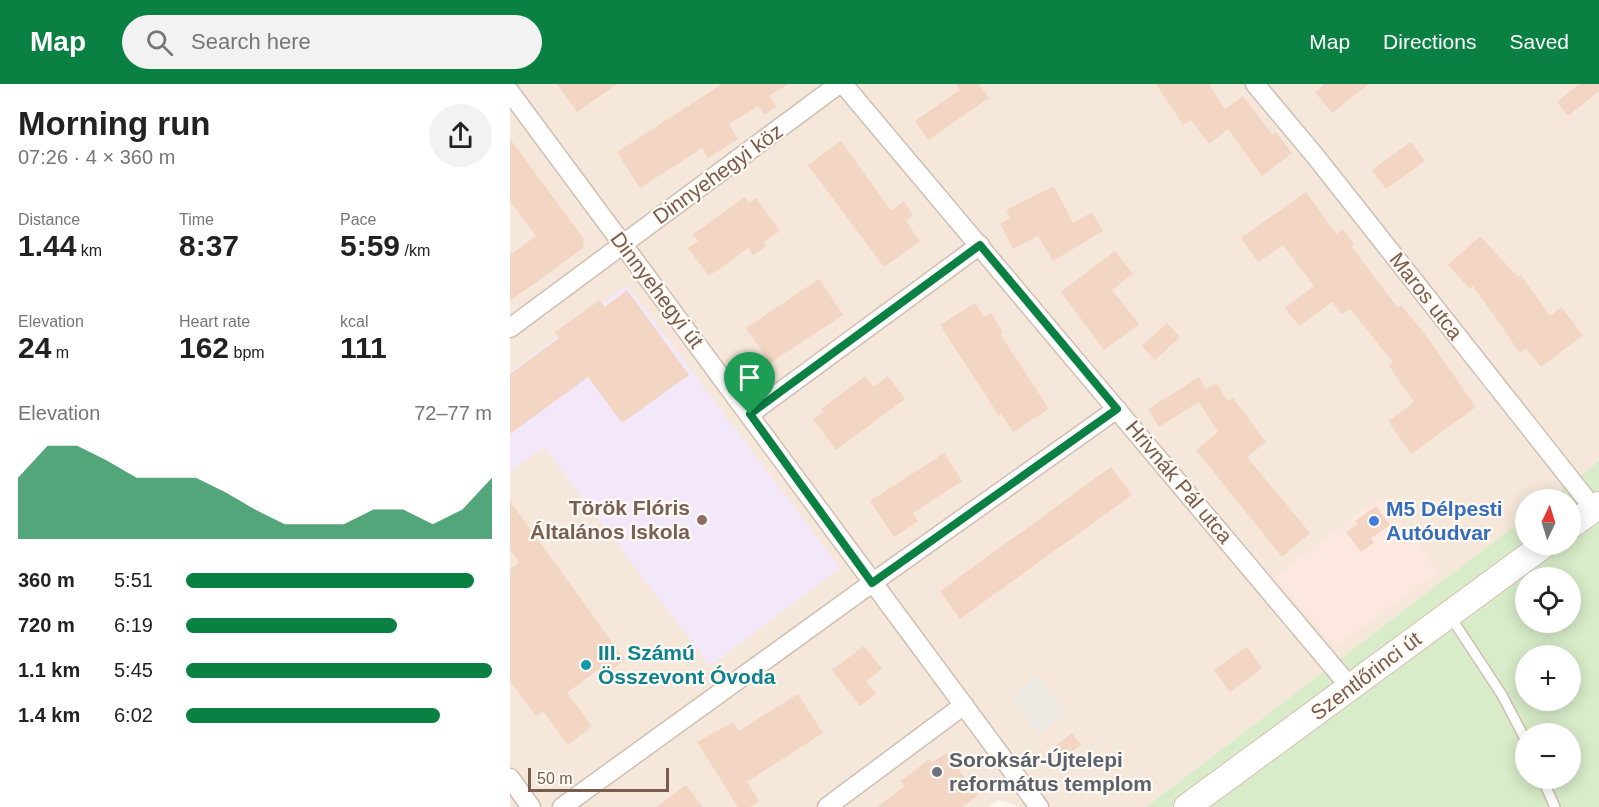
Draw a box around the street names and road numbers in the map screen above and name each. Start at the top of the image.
street label: Dinnyehegyi köz [649,119,787,228]
street label: Dinnyehegyi út [606,227,708,352]
street label: Maros utca [1385,248,1468,344]
street label: Hrivnák Pál utca [1121,416,1238,548]
street label: Szentlőrinci út [1306,627,1425,724]

